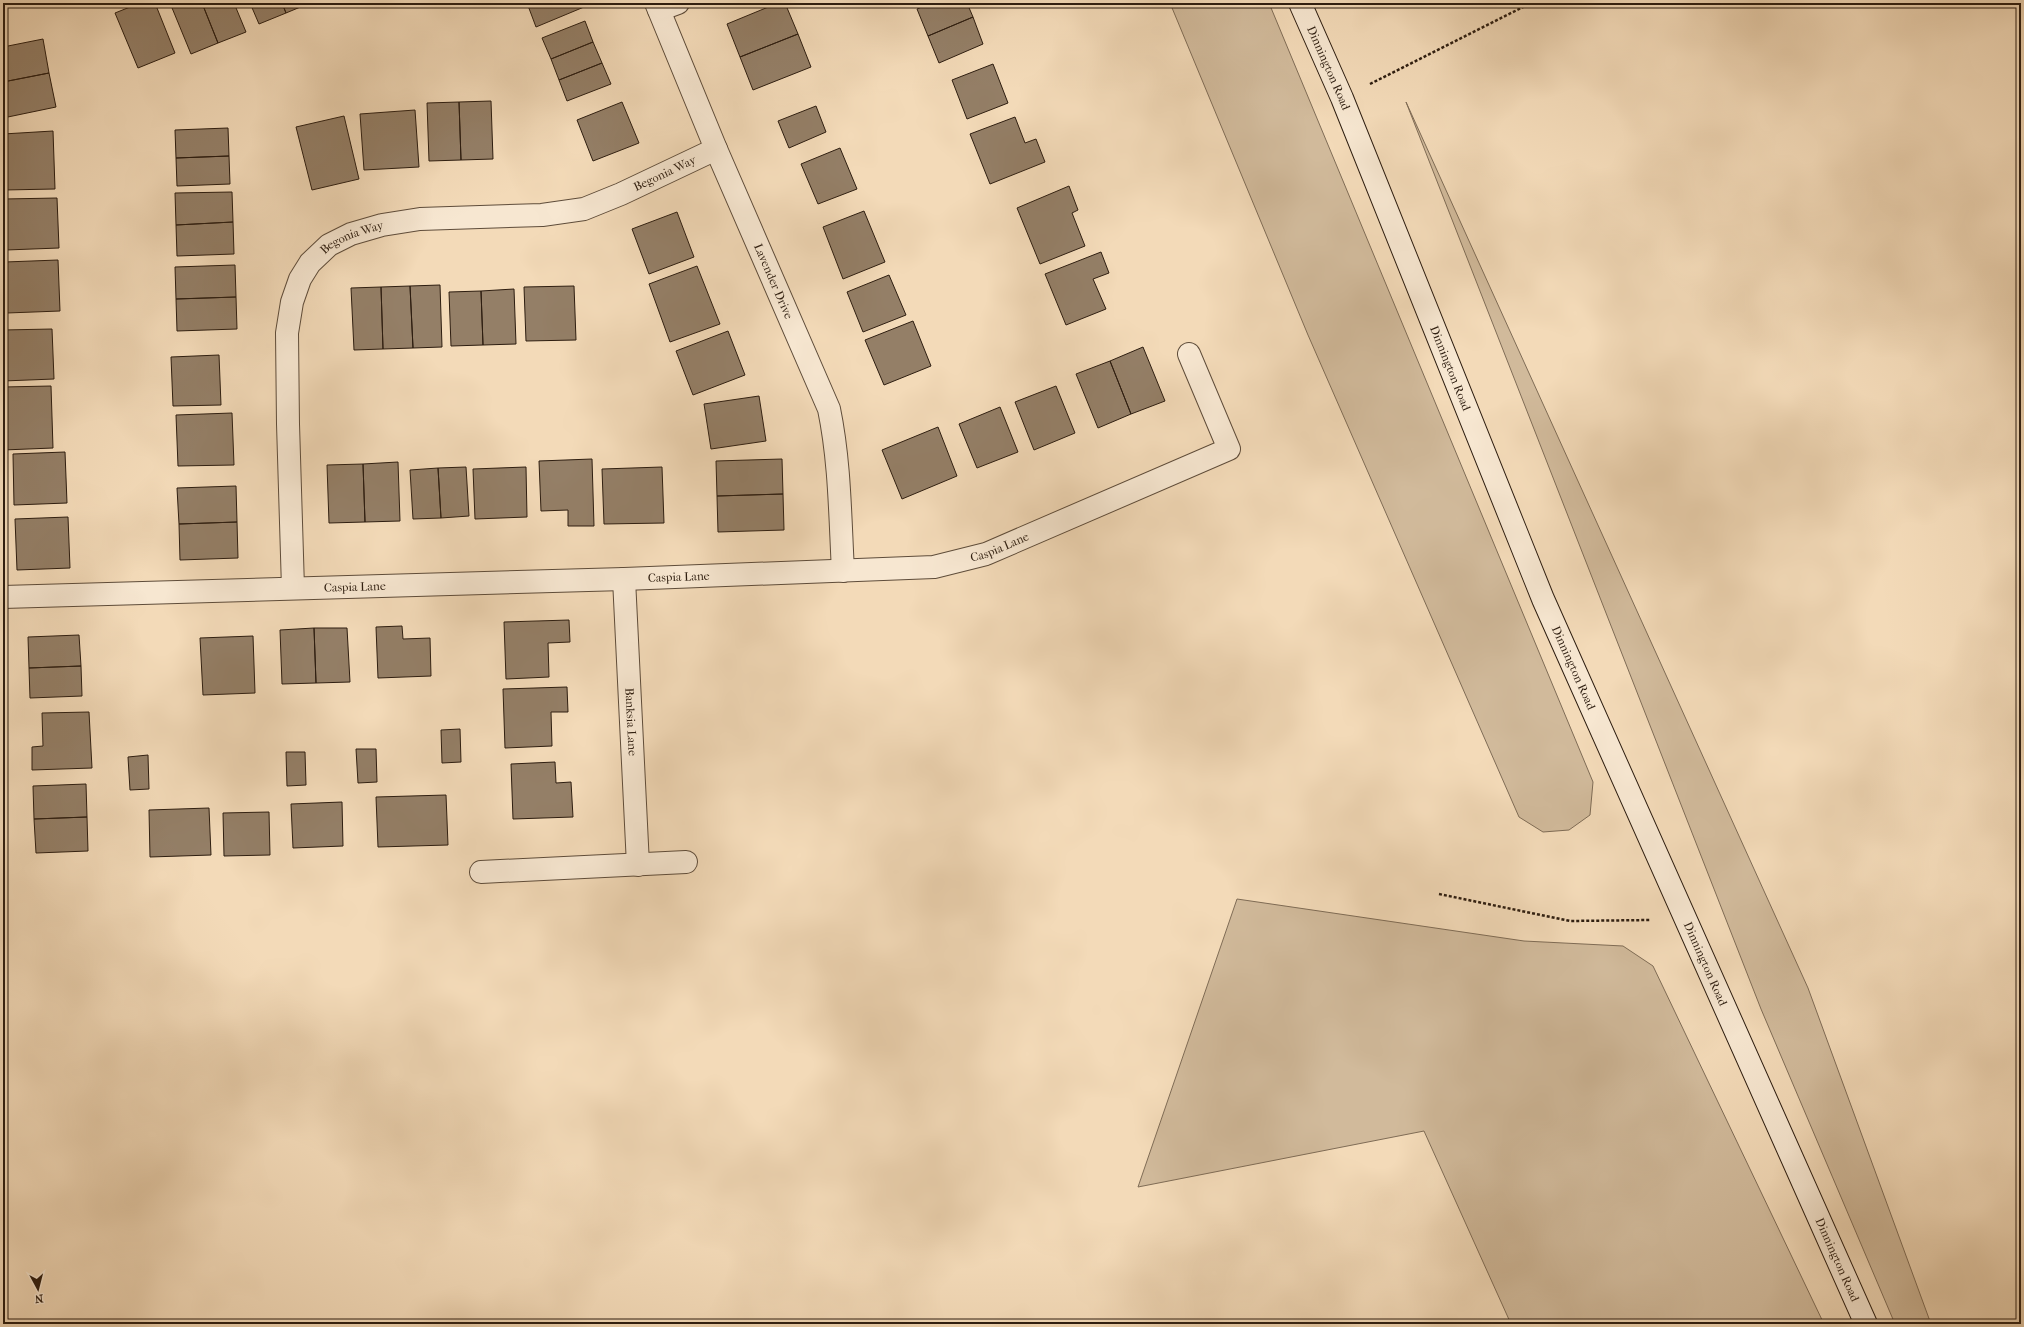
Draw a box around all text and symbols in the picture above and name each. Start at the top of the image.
street label: Dinnington Road [1304,24,1353,112]
street label: Begonia Way [631,152,699,194]
street label: Begonia Way [317,218,386,257]
street label: Lavender Drive [751,241,796,321]
street label: Dinnington Road [1427,324,1474,413]
street label: Caspia Lane [969,529,1031,565]
street label: Caspia Lane [647,569,710,585]
street label: Caspia Lane [324,579,386,595]
street label: Dinnington Road [1549,624,1599,712]
street label: Banksia Lane [622,687,640,756]
street label: Dinnington Road [1681,920,1730,1008]
street label: Dinnington Road [1813,1216,1862,1304]
north arrow [18,1269,58,1309]
text: N [34,1291,44,1305]

